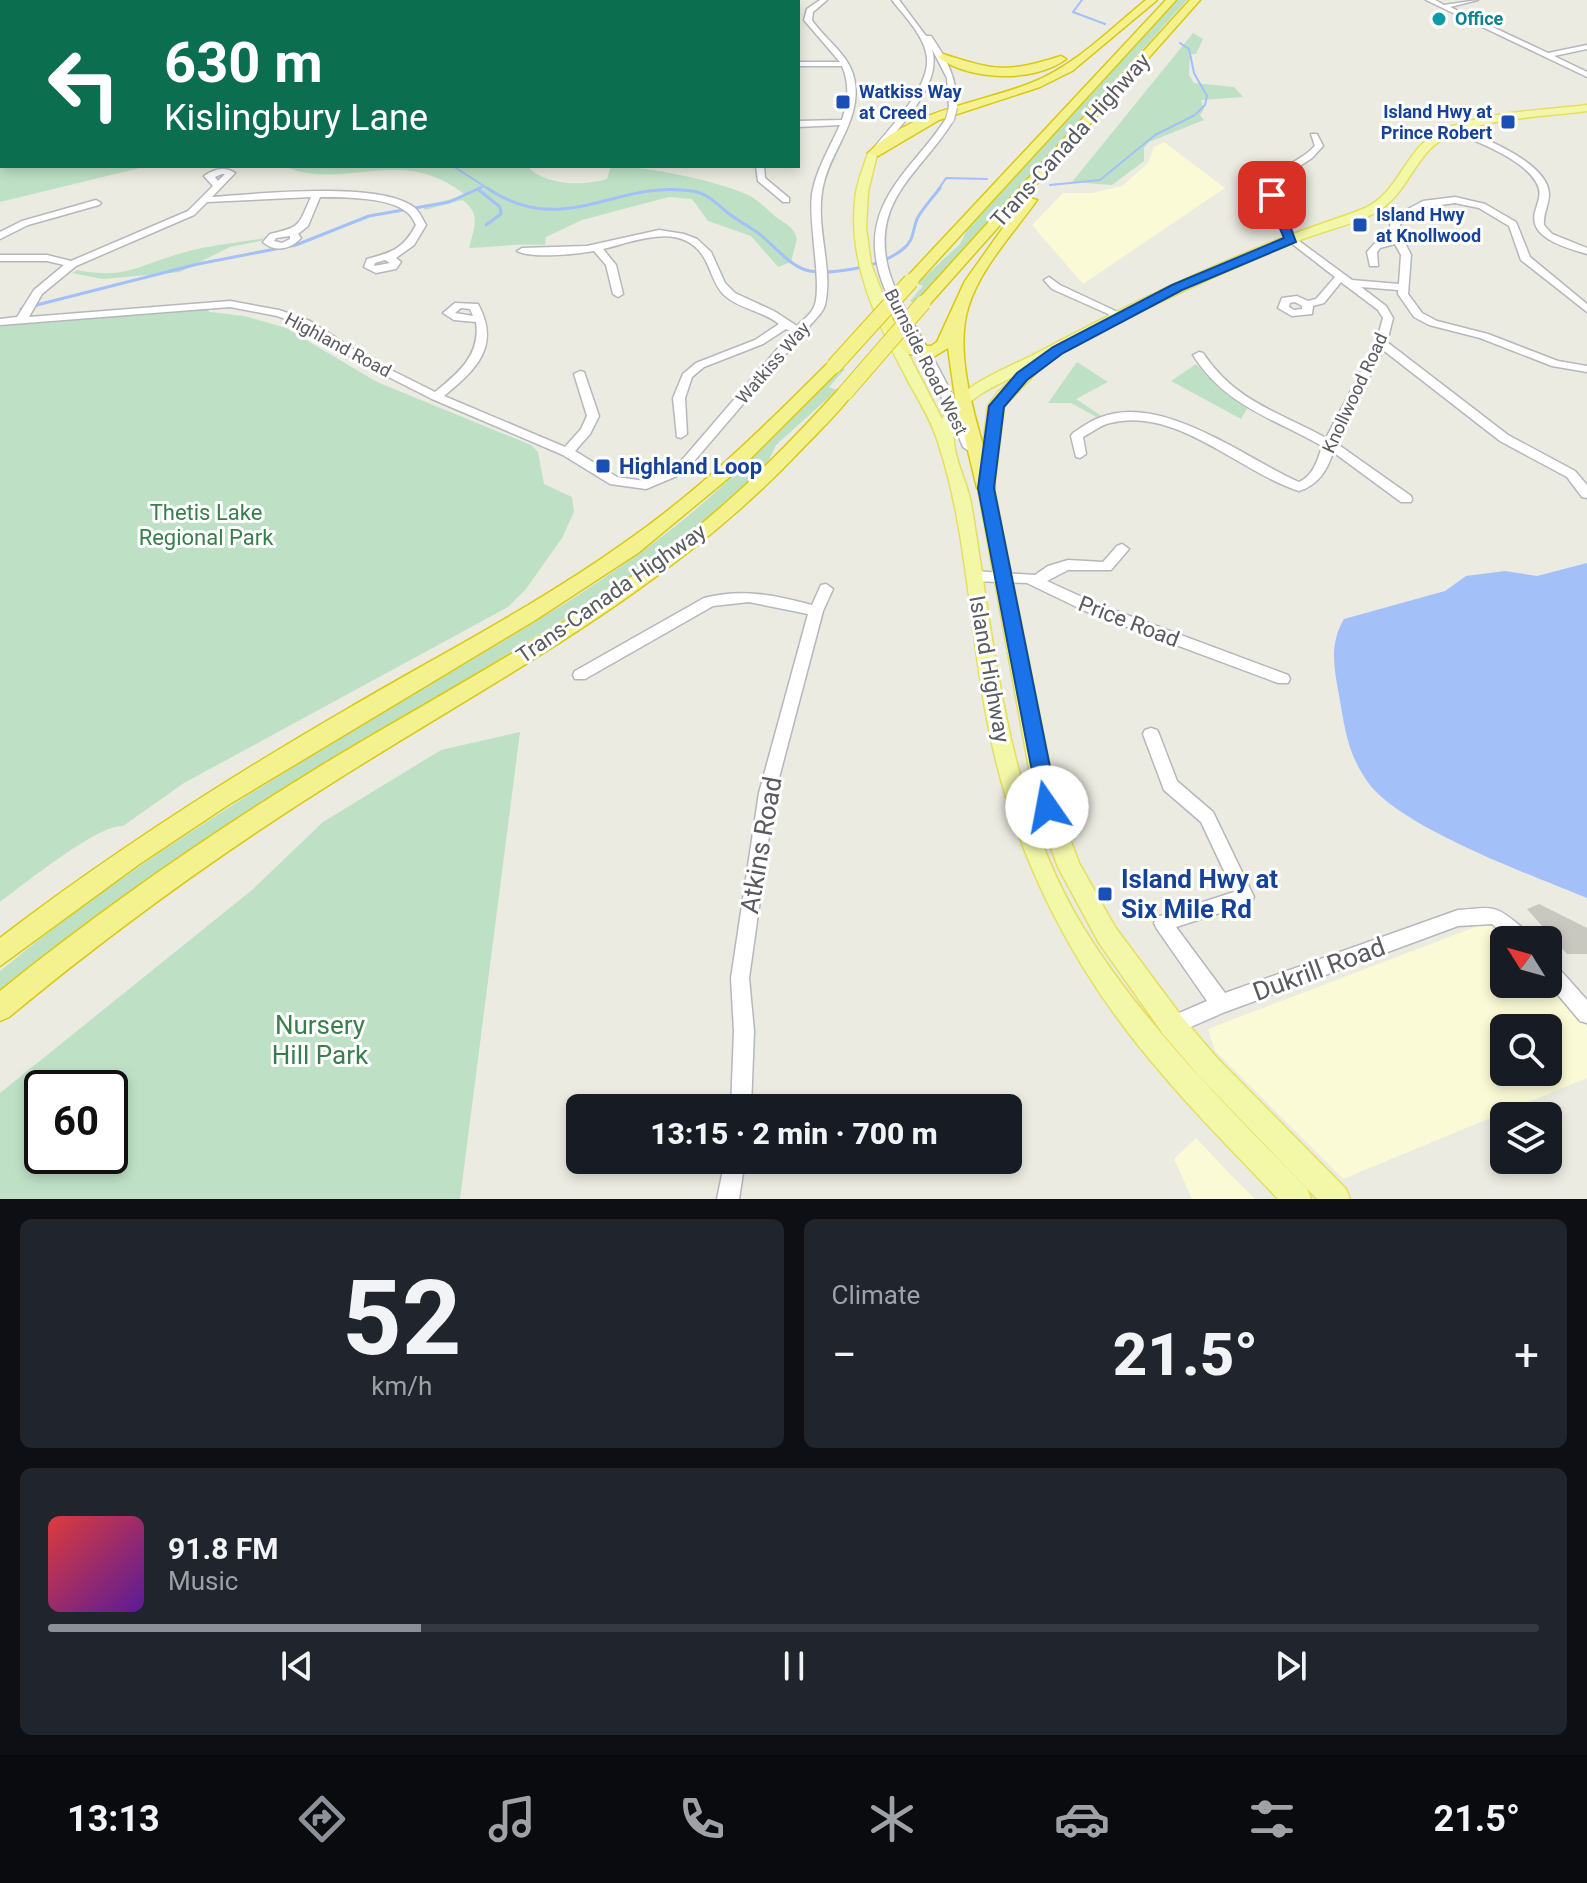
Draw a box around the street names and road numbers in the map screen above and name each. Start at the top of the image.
street label: Trans-Canada Highway [986,48,1155,232]
street label: Burnside Road West [880,285,972,438]
street label: Highland Road [282,308,395,381]
street label: Watkiss Way [731,317,814,408]
street label: Knollwood Road [1318,329,1392,456]
street label: Trans-Canada Highway [512,518,711,668]
street label: Price Road [1075,591,1183,652]
street label: Island Highway [964,594,1015,745]
street label: Atkins Road [734,774,788,916]
street label: Dukrill Road [1249,931,1389,1007]

